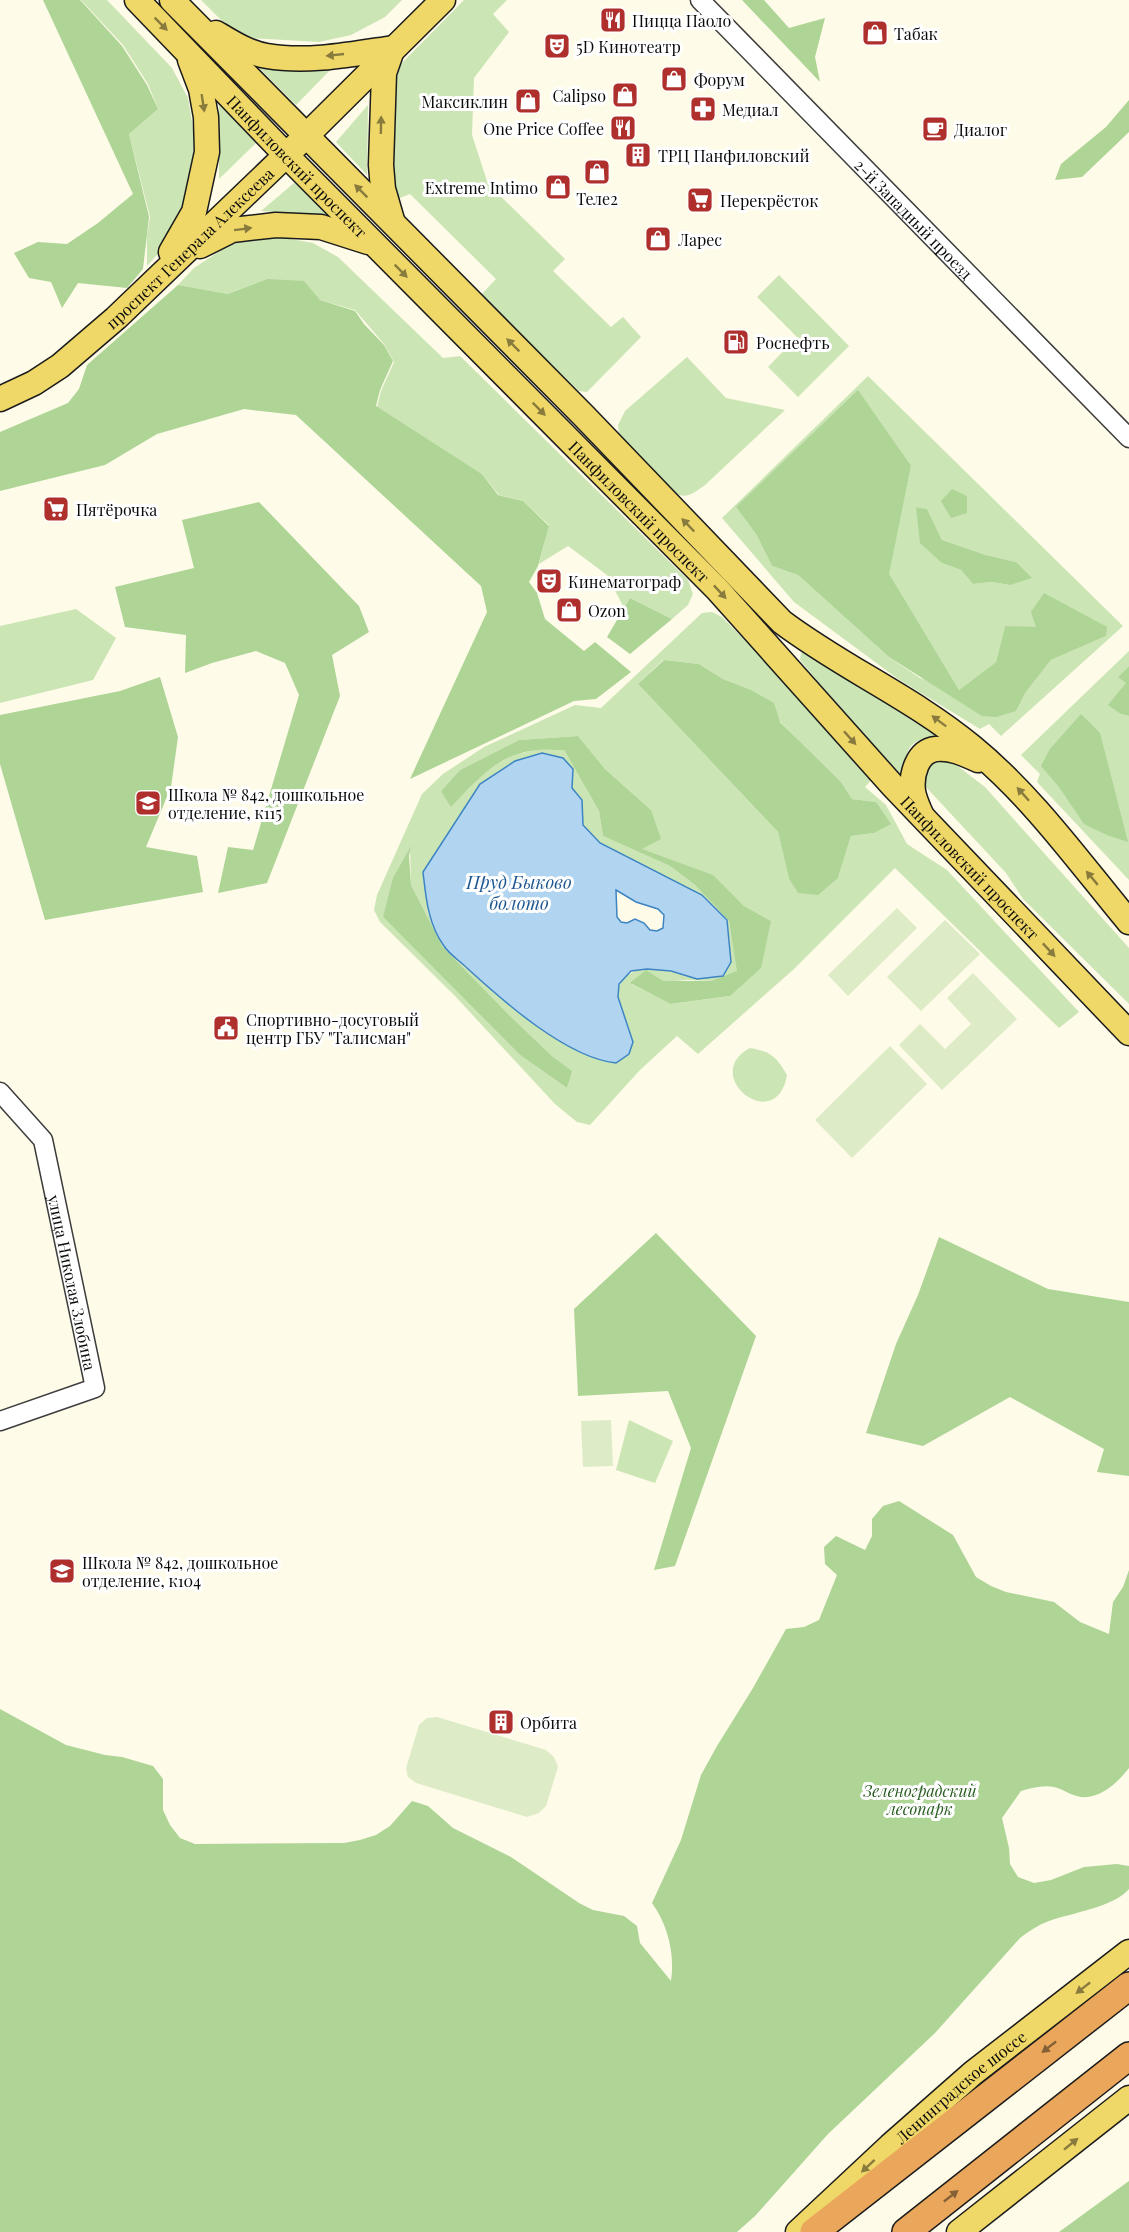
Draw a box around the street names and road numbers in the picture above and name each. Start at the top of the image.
street label: Панфиловский проспект [223,90,372,242]
street label: 2-й Западный проезд [851,154,978,284]
street label: проспект Генерала Алексеева [101,163,278,333]
street label: Панфиловский проспект [565,436,715,587]
street label: Панфиловский проспект [897,791,1044,944]
street label: улица Николая Злобина [44,1192,101,1372]
street label: Ленинградское шоссе [889,2025,1030,2148]

